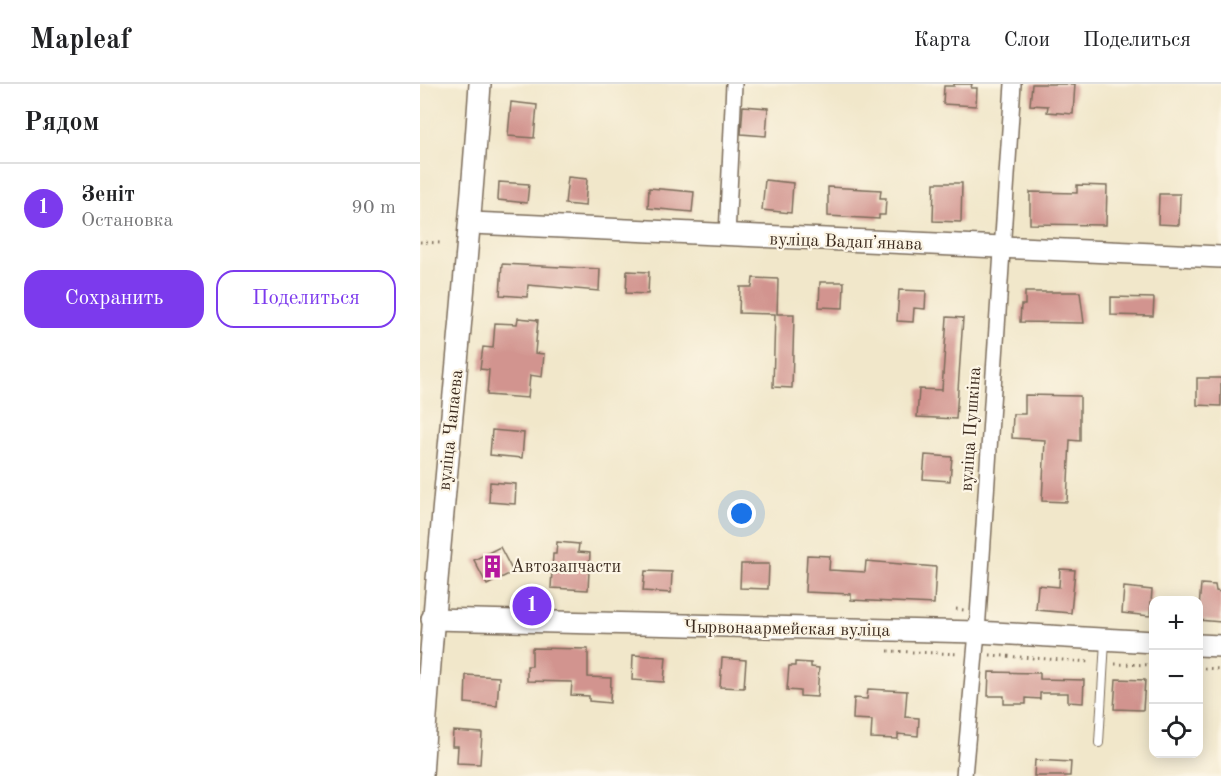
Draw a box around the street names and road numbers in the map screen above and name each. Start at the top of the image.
street label: вуліца Вадапʼянава [769,230,923,254]
street label: вуліца Пушкіна [958,366,984,492]
street label: вуліца Чапаева [436,369,466,491]
street label: Чырвонаармейская вуліца [684,618,890,640]

